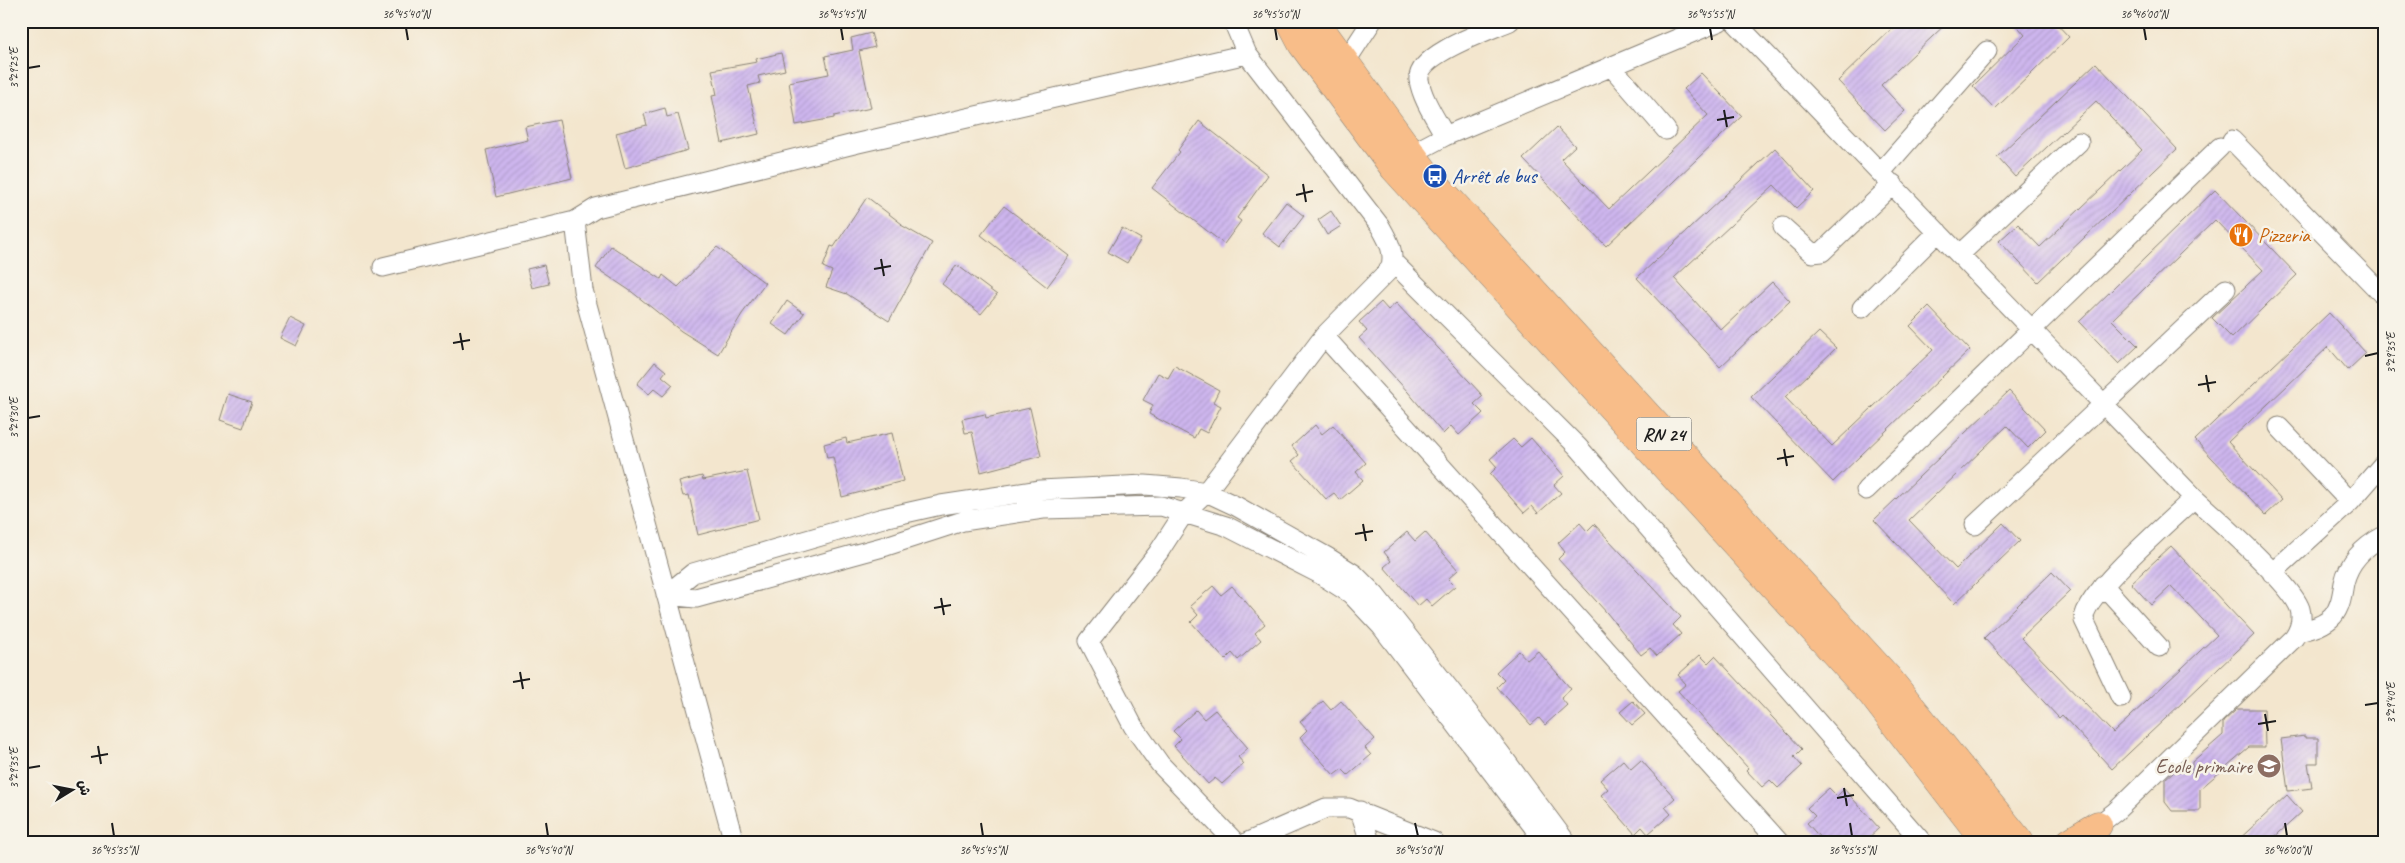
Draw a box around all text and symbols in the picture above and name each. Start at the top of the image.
text: 36°45'40"N [382,6,431,22]
text: 36°45'45"N [817,6,866,22]
text: 36°45'50"N [1251,6,1300,22]
text: 36°45'55"N [1686,6,1735,22]
text: 36°46'00"N [2120,6,2169,22]
text: 3°29'25"E [6,46,22,89]
bus stop icon: Arrêt de bus [1422,163,1448,189]
place label: Arrêt de bus [1452,164,1539,189]
restaurant icon: Pizzeria [2228,222,2254,248]
place label: Pizzeria [2258,223,2311,248]
text: 3°29'35"E [2383,331,2399,374]
text: 3°29'30"E [6,396,22,439]
road number: RN 24 [1636,418,1692,450]
text: 3°29'40"E [2383,681,2399,724]
text: 3°29'35"E [6,746,22,789]
school or university icon: Ecole primaire [2256,753,2282,779]
place label: Ecole primaire [2156,754,2253,779]
north arrow [48,766,98,816]
text: ش [75,779,94,797]
text: 36°45'35"N [90,842,139,858]
text: 36°45'40"N [524,842,573,858]
text: 36°45'45"N [959,842,1008,858]
text: 36°45'50"N [1394,842,1443,858]
text: 36°45'55"N [1828,842,1877,858]
text: 36°46'00"N [2263,842,2312,858]

